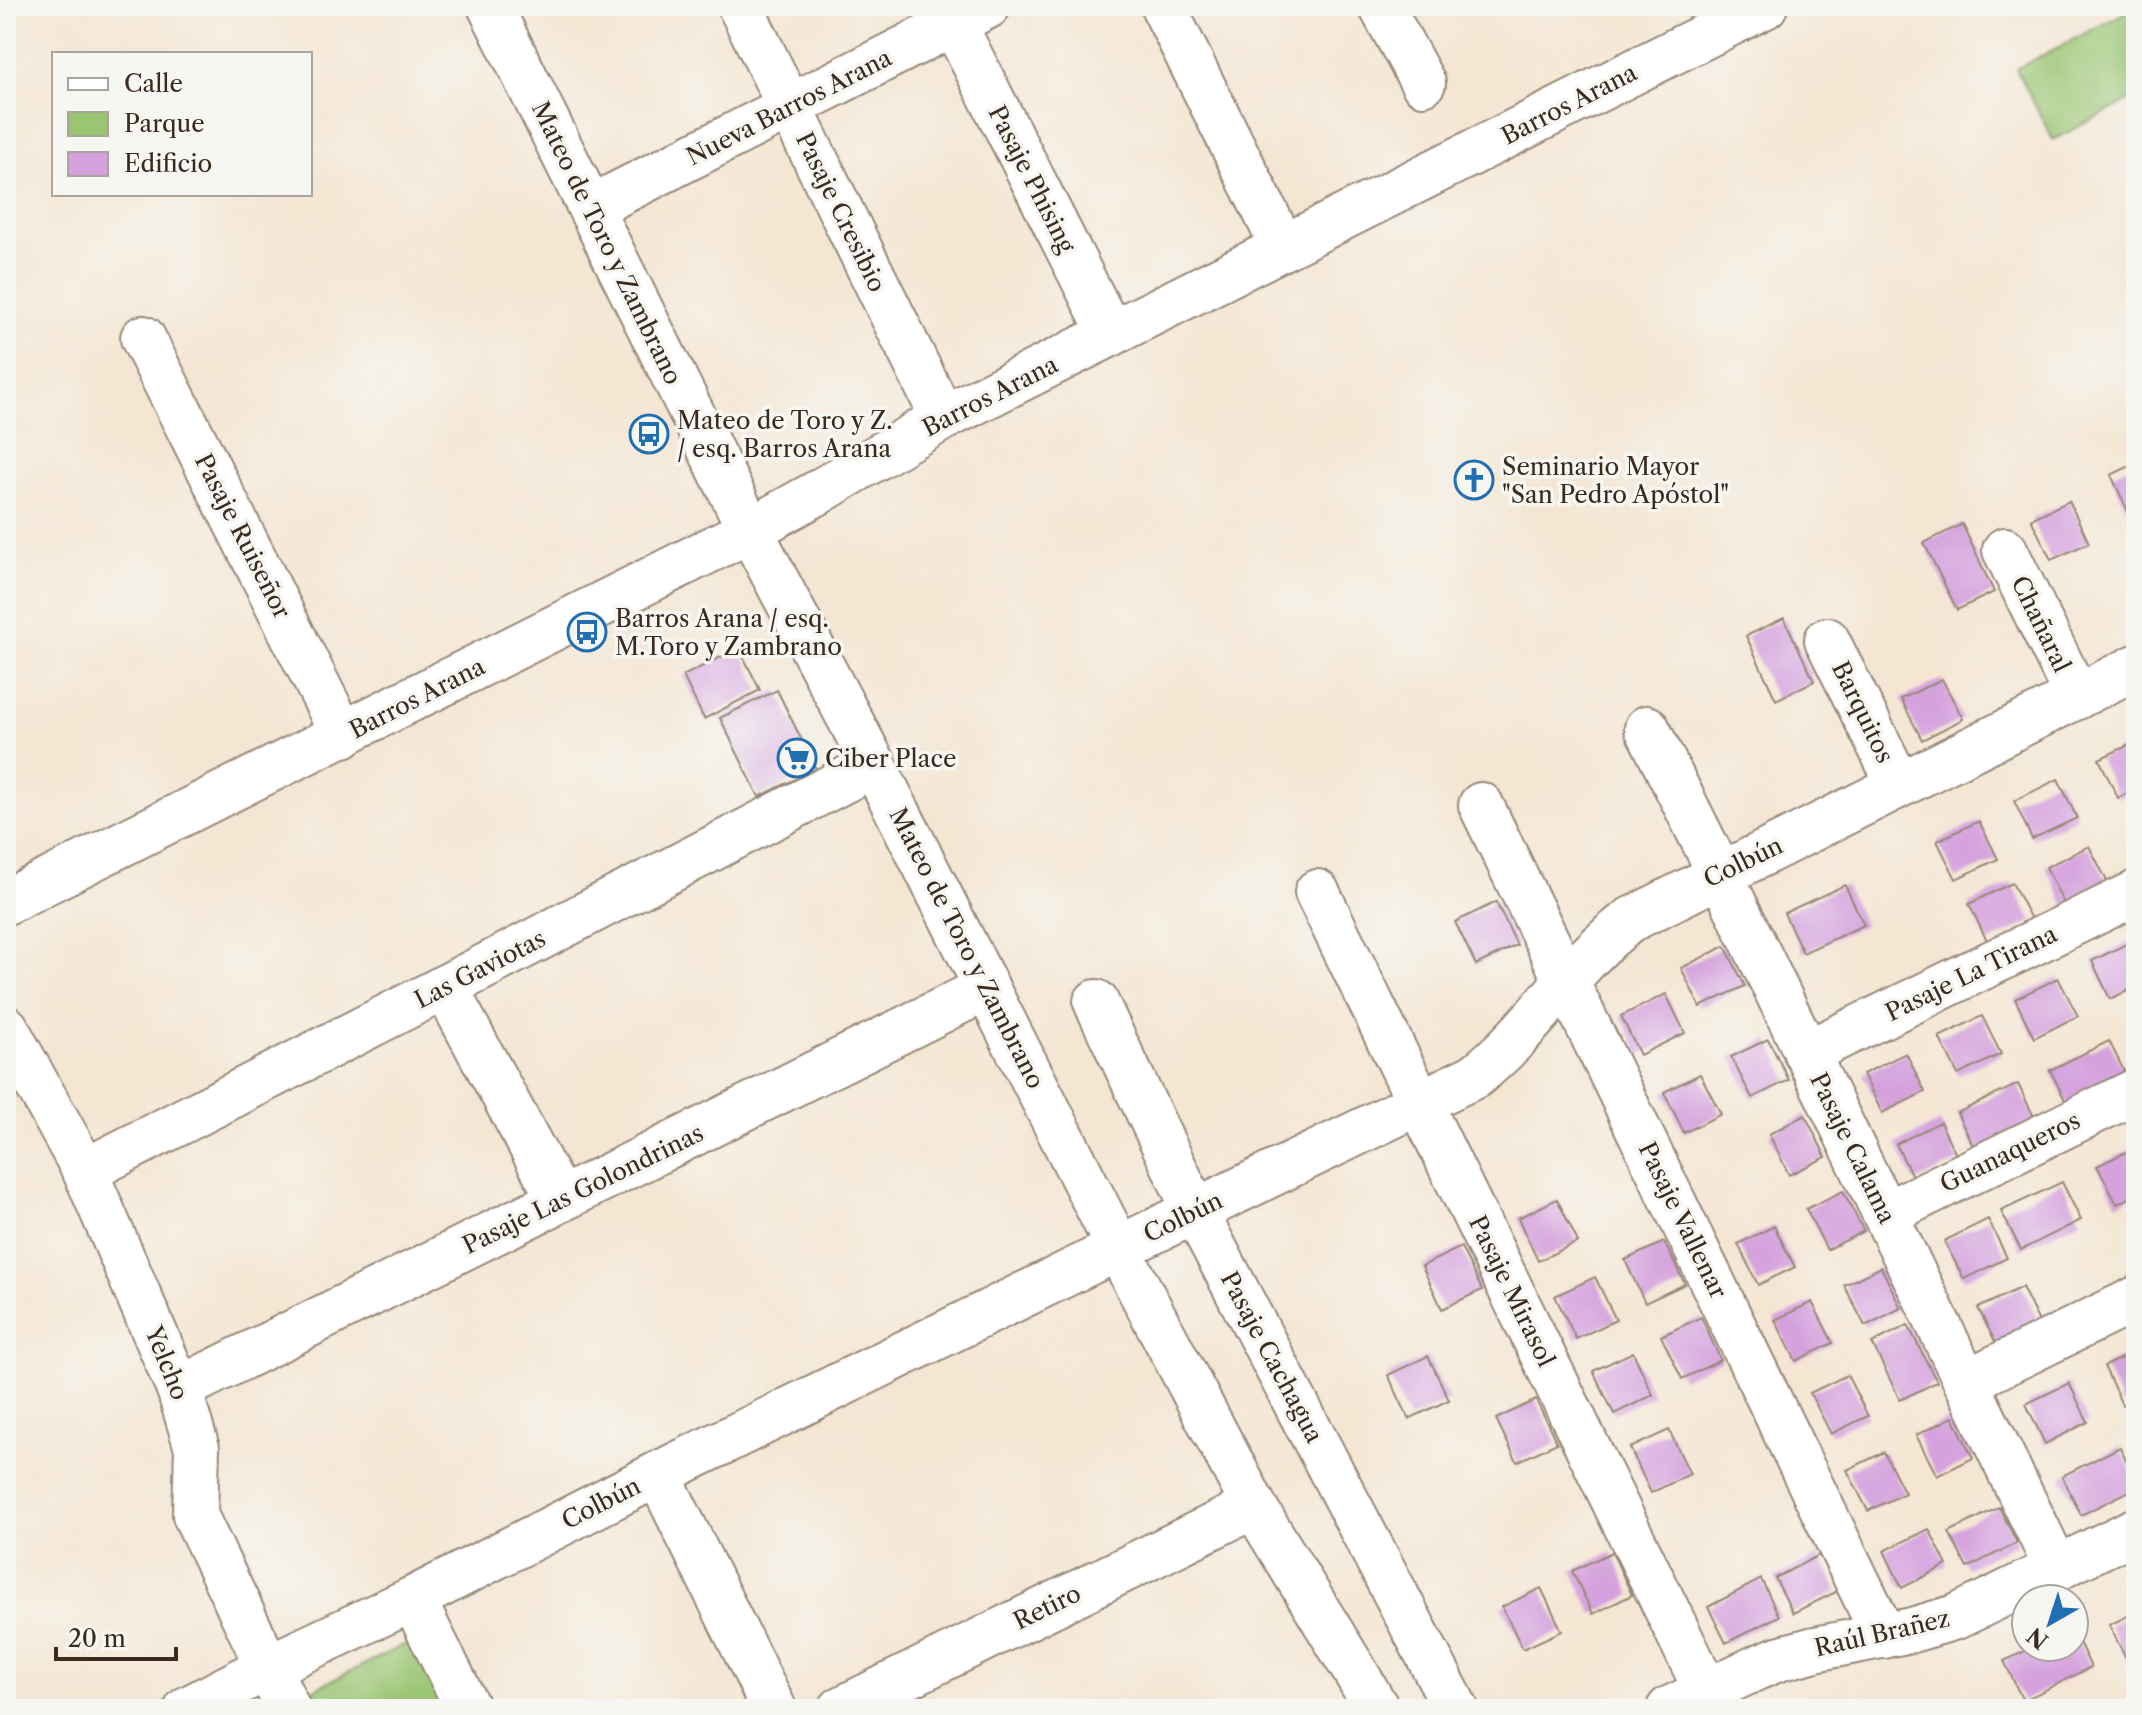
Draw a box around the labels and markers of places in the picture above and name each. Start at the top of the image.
place label: Mateo de Toro y Z. / esq. Barros Arana [677,406,893,463]
bus stop icon: Mateo de Toro y Z. / esq. Barros Arana [628,413,670,455]
place label: Seminario Mayor "San Pedro Apóstol" [1502,452,1729,509]
church icon: Seminario Mayor "San Pedro Apóstol" [1453,459,1495,501]
place label: Barros Arana / esq. M.Toro y Zambrano [615,604,842,661]
bus stop icon: Barros Arana / esq. M.Toro y Zambrano [566,611,608,653]
supermarket icon: Ciber Place [776,737,818,779]
place label: Ciber Place [825,744,956,773]

